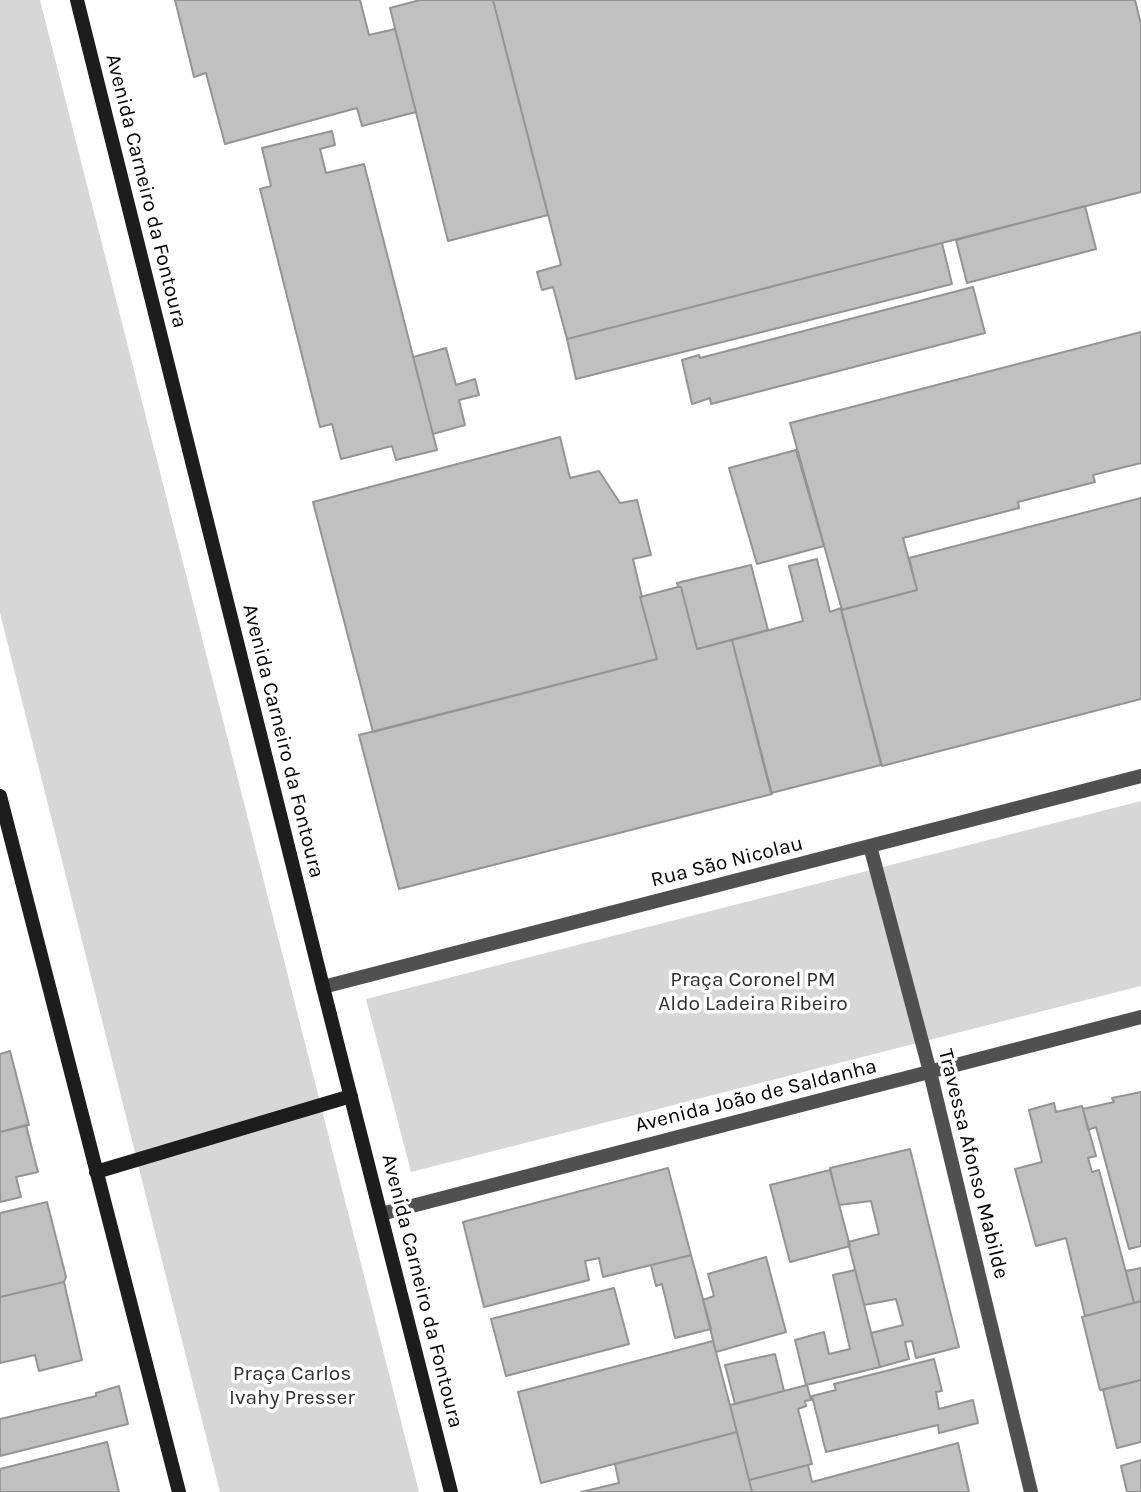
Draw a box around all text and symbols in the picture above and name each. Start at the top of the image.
street label: Avenida Carneiro da Fontoura [100,51,192,331]
street label: Avenida Carneiro da Fontoura [237,601,329,881]
street label: Rua São Nicolau [648,831,806,893]
park label: Praça Coronel PM Aldo Ladeira Ribeiro [658,967,848,1017]
street label: Travessa Afonso Mabilde [932,1047,1014,1281]
street label: Avenida João de Saldanha [633,1054,879,1138]
street label: Avenida Carneiro da Fontoura [376,1151,468,1431]
park label: Praça Carlos Ivahy Presser [229,1361,355,1411]

